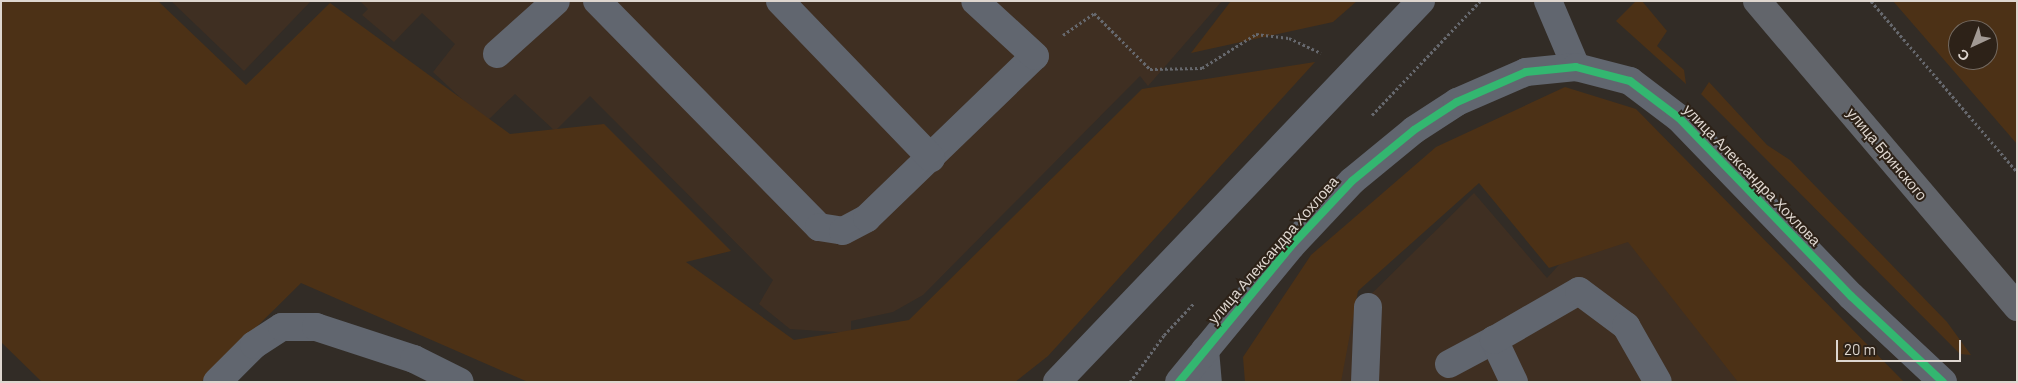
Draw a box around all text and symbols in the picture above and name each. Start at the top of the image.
north arrow [1948,20,1998,70]
text: С [1954,46,1973,65]
street label: улица Александра Хохлова [1680,101,1824,249]
street label: улица Бринского [1843,104,1931,204]
street label: улица Александра Хохлова [1204,173,1342,327]
scale bar [1838,330,1963,362]
text: 20 m [1844,340,1876,358]

